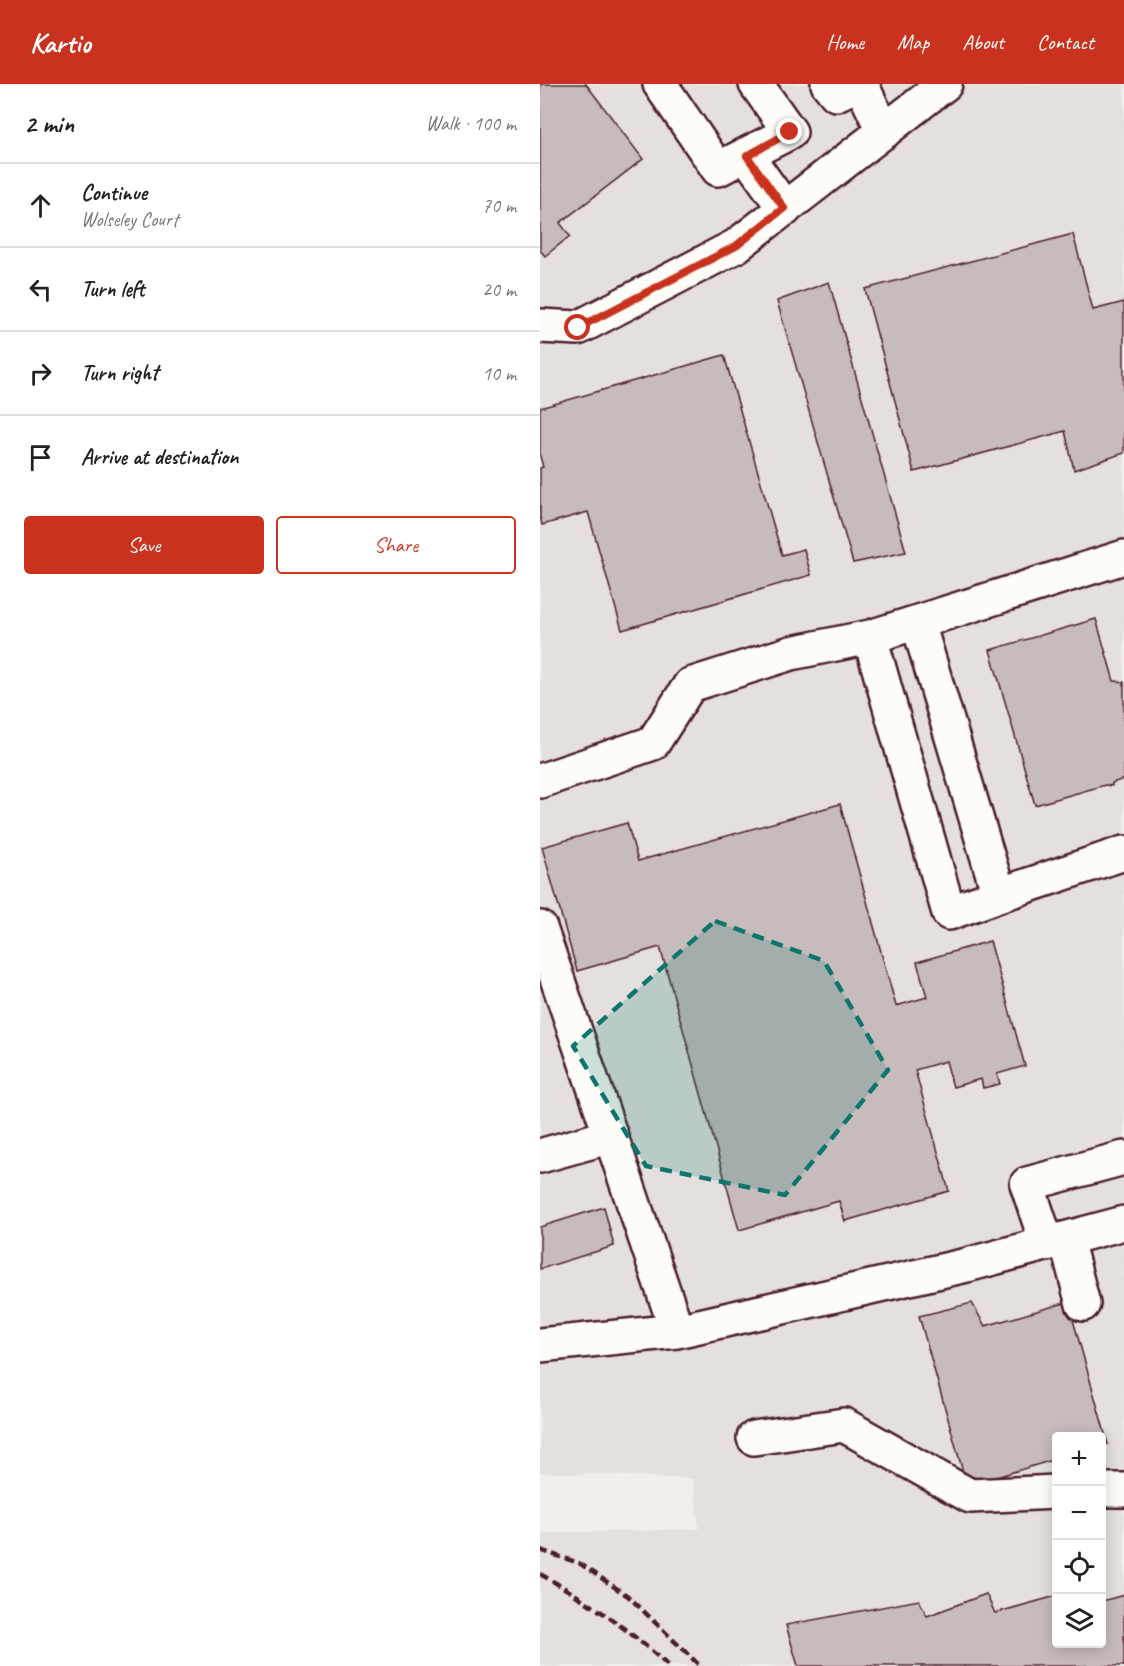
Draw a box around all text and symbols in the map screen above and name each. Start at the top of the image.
text: Kartio [30,25,91,60]
text: Home [826,29,864,55]
text: Map [897,29,929,55]
text: About [962,29,1004,55]
text: Contact [1037,29,1094,55]
text: 2 min [24,107,74,140]
text: Walk · 100 m [426,111,516,136]
route end [776,118,802,144]
text: Continue [81,179,147,207]
icon: ahead [24,189,57,222]
text: 70 m [482,193,516,218]
text: Wolseley Court [81,207,178,232]
icon: left [24,273,57,306]
text: Turn left [81,275,145,303]
text: 20 m [482,277,516,302]
route start [564,314,590,340]
icon: right [24,357,57,390]
text: Turn right [81,359,158,387]
text: 10 m [482,361,516,386]
icon: arrive [24,441,57,474]
text: Arrive at destination [81,443,238,471]
button: Save [24,516,264,574]
button: Share [276,516,516,574]
map controls [1052,1432,1106,1648]
button: + [1052,1432,1106,1486]
button: − [1052,1486,1106,1540]
button: locate [1052,1540,1106,1594]
button: layers [1052,1594,1106,1648]

